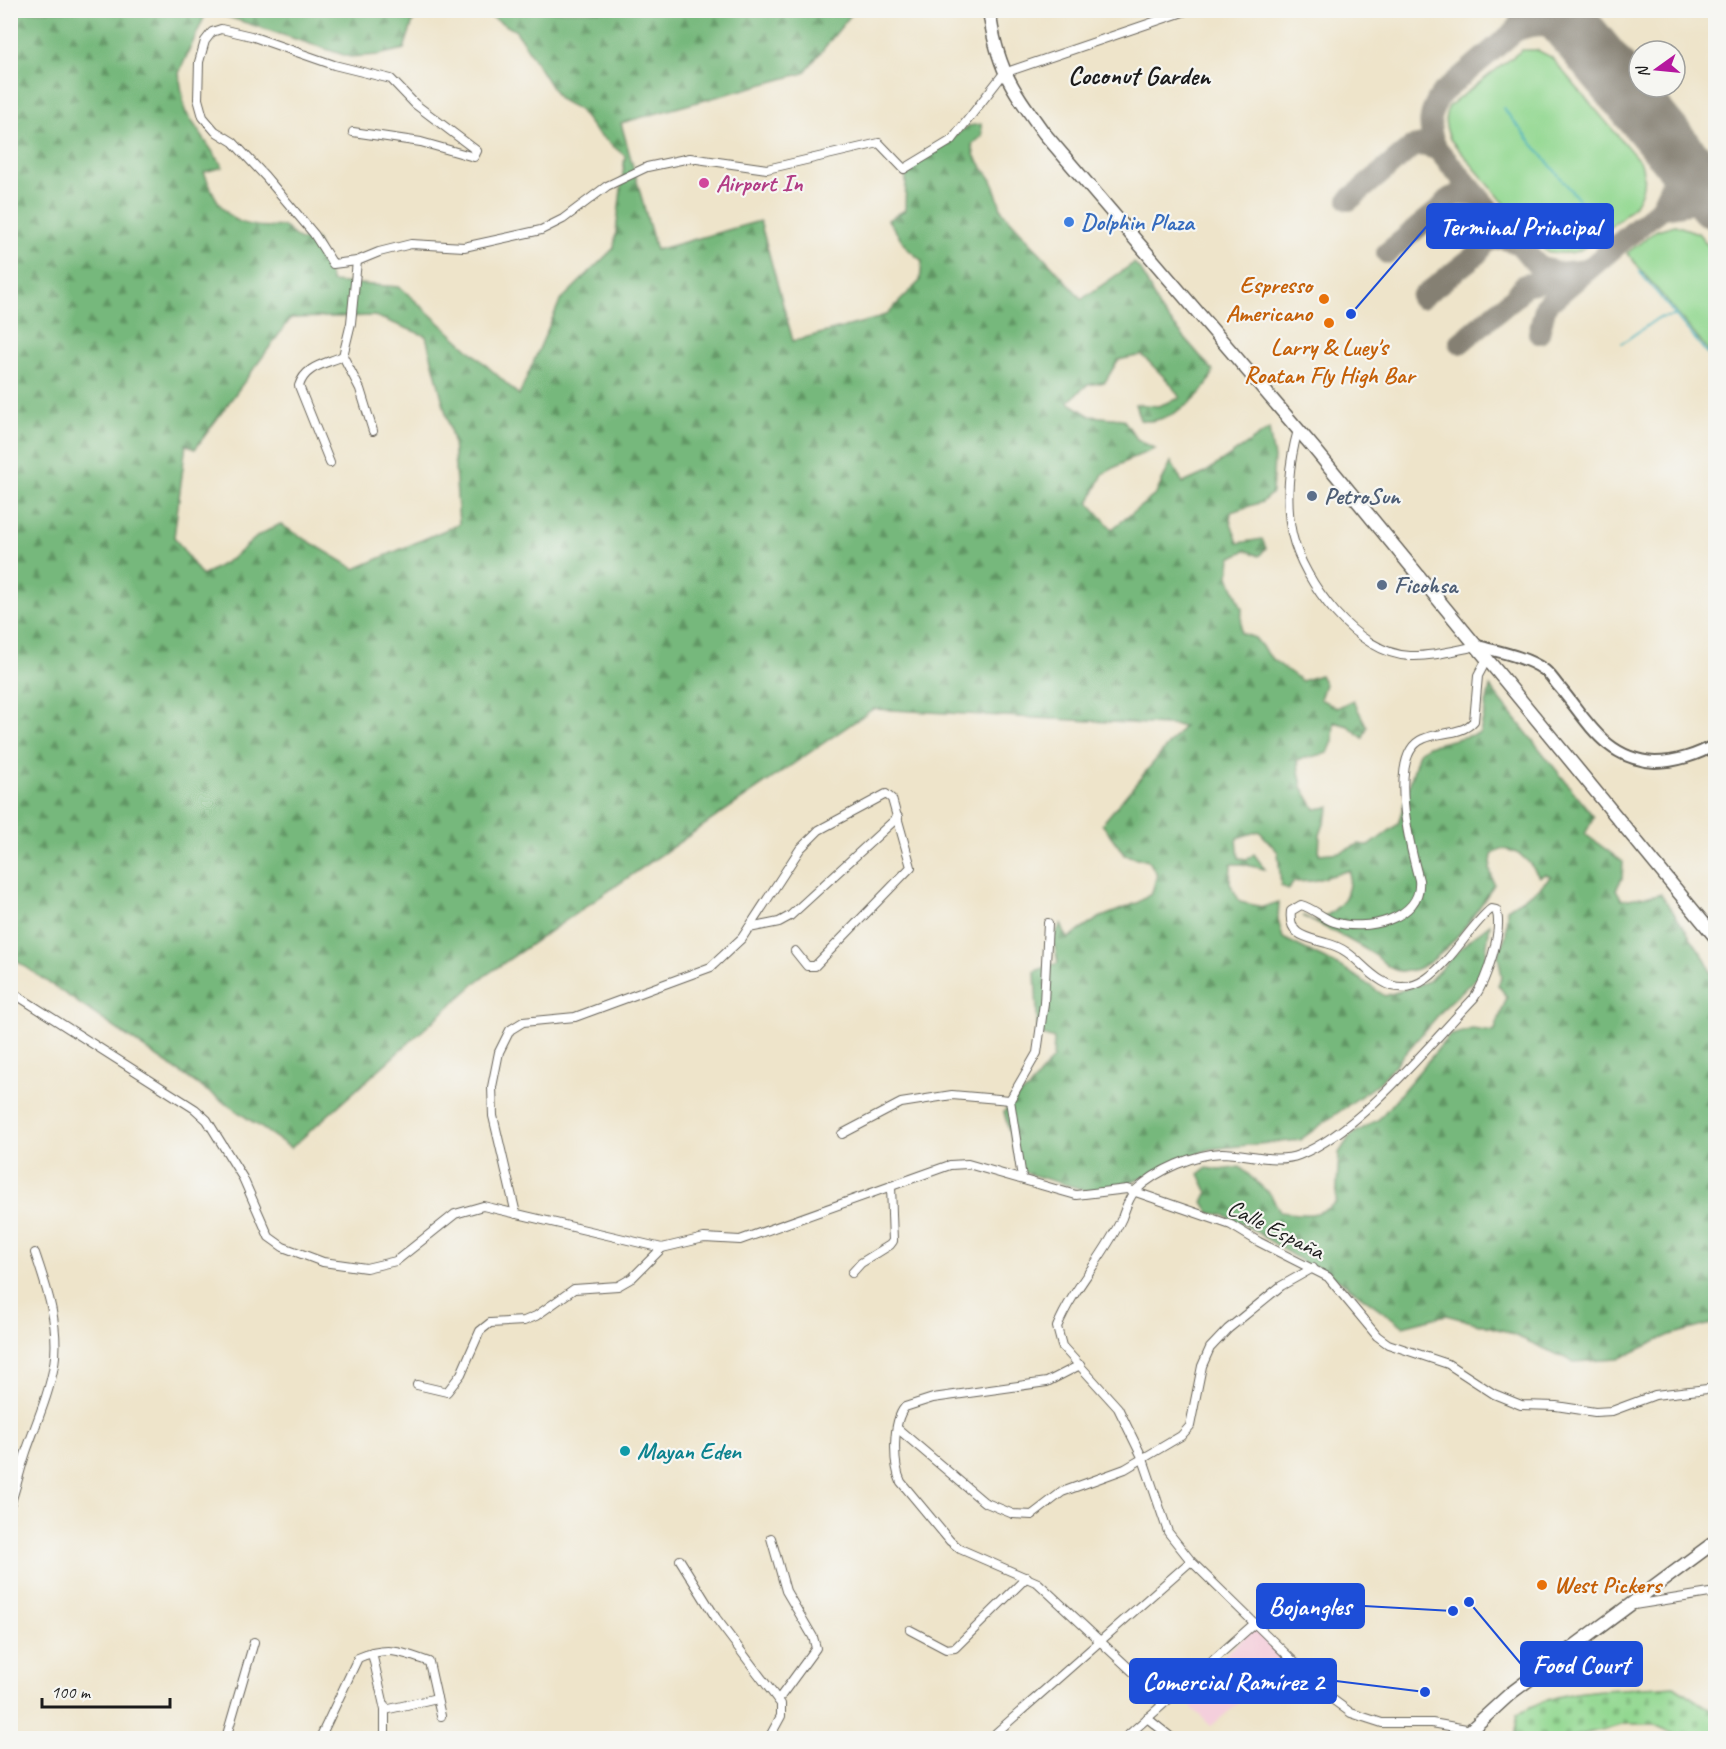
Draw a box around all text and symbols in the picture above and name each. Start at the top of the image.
north arrow [1627,39,1687,99]
district label: Coconut Garden [1068,59,1212,92]
text: N [1632,62,1654,80]
place label: Airport In [716,168,804,198]
marker: Airport In [697,176,711,190]
callout: Terminal Principal [1427,204,1613,248]
place label: Dolphin Plaza [1081,207,1196,237]
text: Terminal Principal [1440,210,1606,243]
marker: Dolphin Plaza [1062,215,1076,229]
place label: Espresso Americano [1226,270,1314,328]
marker: Espresso Americano [1317,292,1331,306]
marker: Larry & Luey's Roatan Fly High Bar [1322,316,1336,330]
place label: Larry & Luey's Roatan Fly High Bar [1244,332,1417,390]
place label: PetroSun [1324,481,1402,511]
marker: PetroSun [1305,489,1319,503]
place label: Ficohsa [1394,570,1459,600]
marker: Ficohsa [1375,578,1389,592]
street label: Calle España [1223,1192,1331,1267]
place label: Mayan Eden [637,1436,742,1466]
marker: Mayan Eden [618,1444,632,1458]
place label: West Pickers [1554,1570,1664,1600]
marker: West Pickers [1535,1578,1549,1592]
callout: Bojangles [1257,1584,1364,1628]
text: Bojangles [1269,1590,1354,1623]
callout: Food Court [1521,1642,1642,1686]
text: Food Court [1533,1648,1634,1681]
callout: Comercial Ramírez 2 [1130,1659,1336,1703]
text: Comercial Ramírez 2 [1142,1665,1326,1698]
scale bar [42,1671,170,1709]
text: 100 m [51,1681,92,1703]

